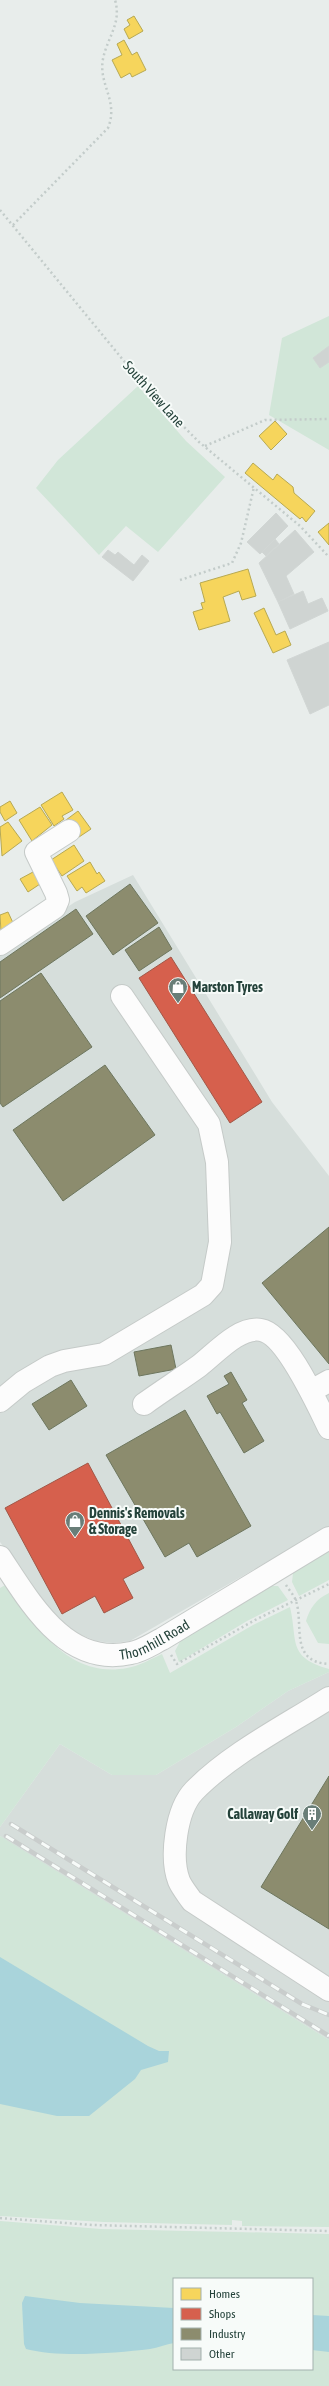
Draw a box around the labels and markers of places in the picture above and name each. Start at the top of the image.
shop icon: Marston Tyres [167,976,189,1004]
place label: Marston Tyres [192,979,263,995]
place label: Dennis's Removals & Storage [89,1505,185,1537]
shop icon: Dennis's Removals & Storage [64,1510,86,1538]
building icon: Callaway Golf [301,1803,323,1831]
place label: Callaway Golf [227,1806,298,1822]

